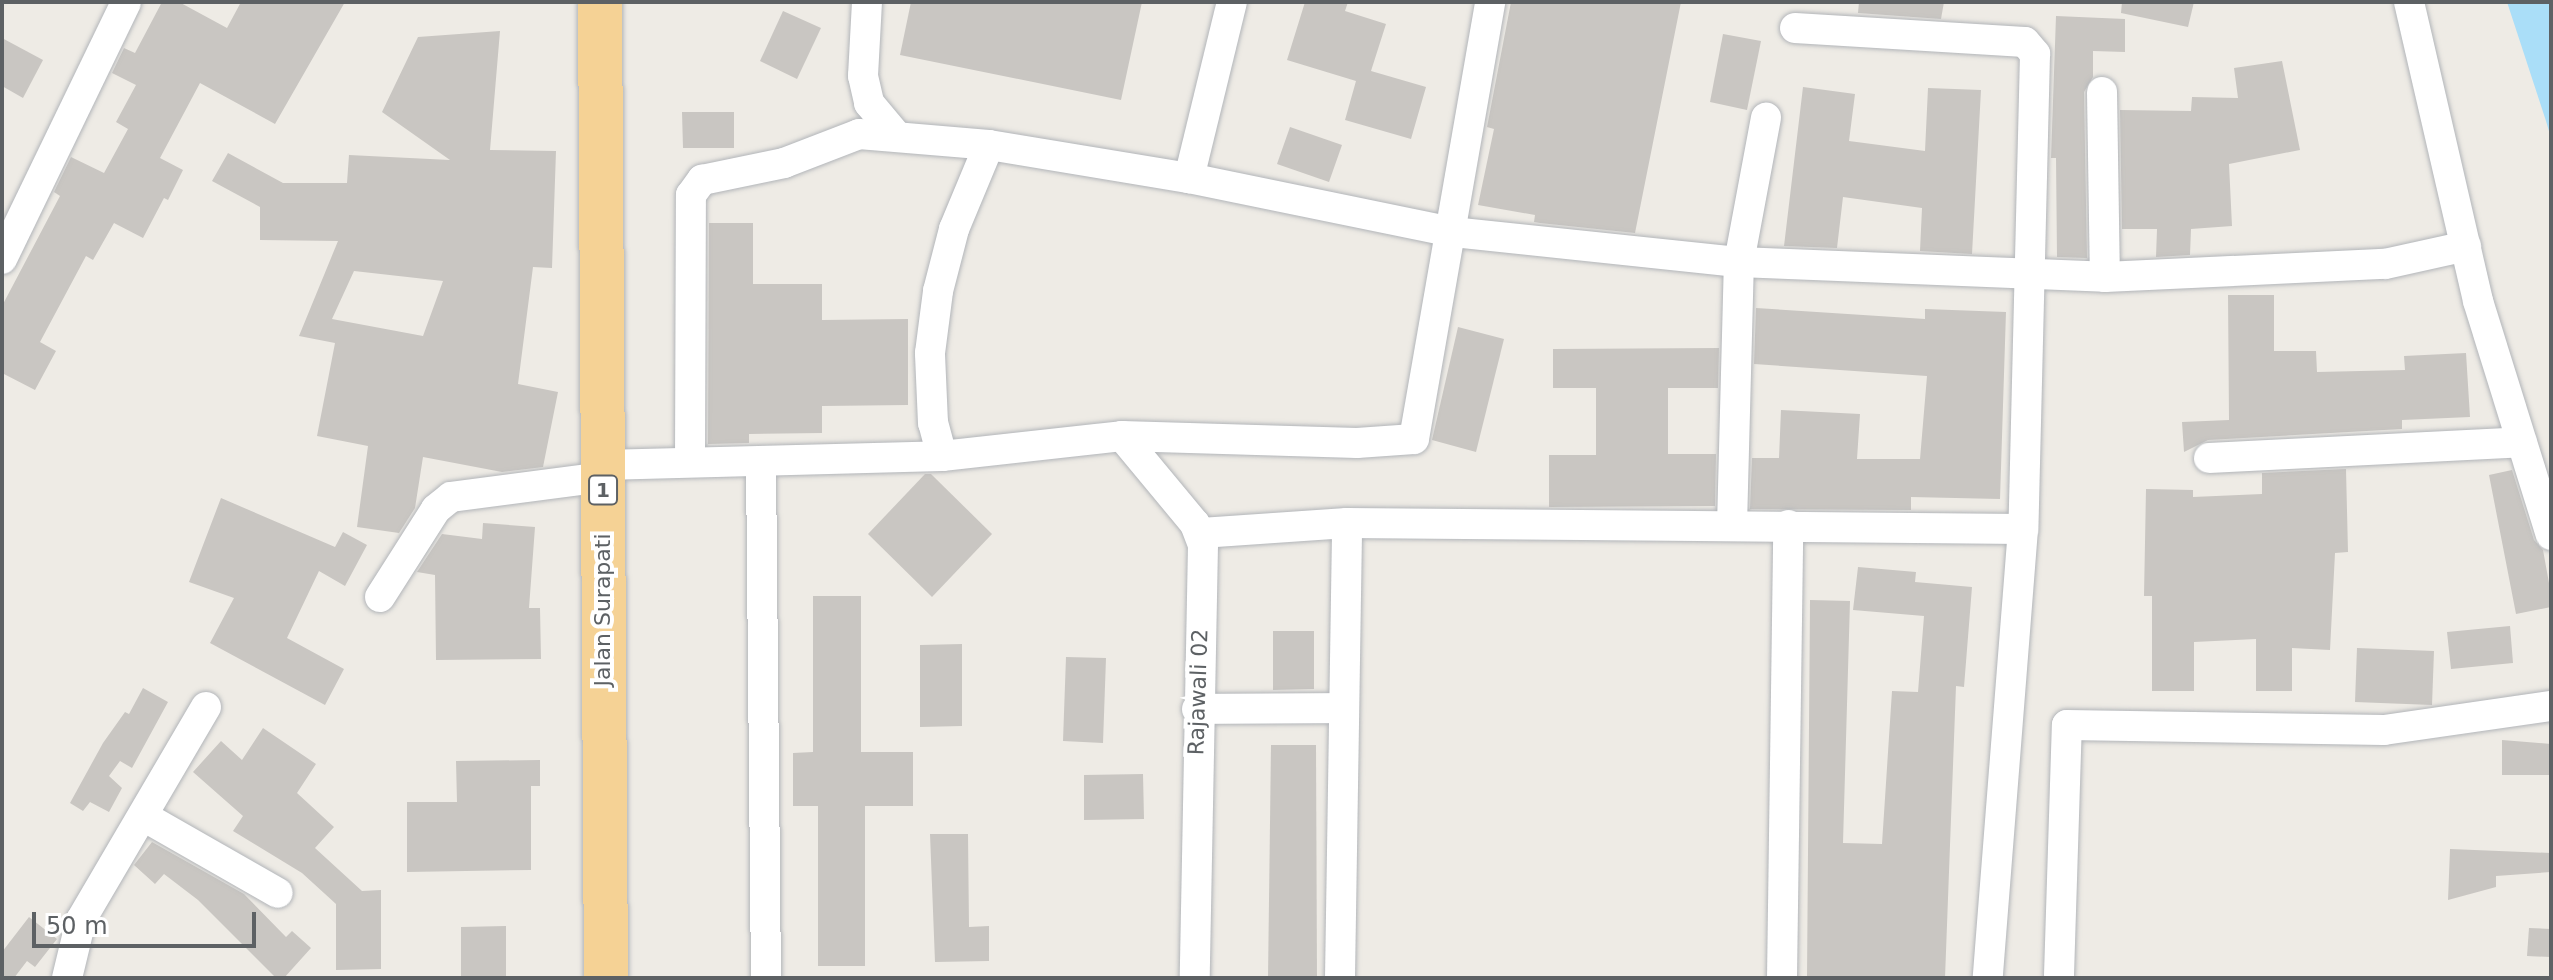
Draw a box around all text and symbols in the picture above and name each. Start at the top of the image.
road number: 1 [587,474,619,506]
street label: Jalan Surapati [590,533,616,687]
street label: Rajawali 02 [1183,628,1213,756]
scale bar [36,896,260,946]
text: 50 m [46,912,108,940]

